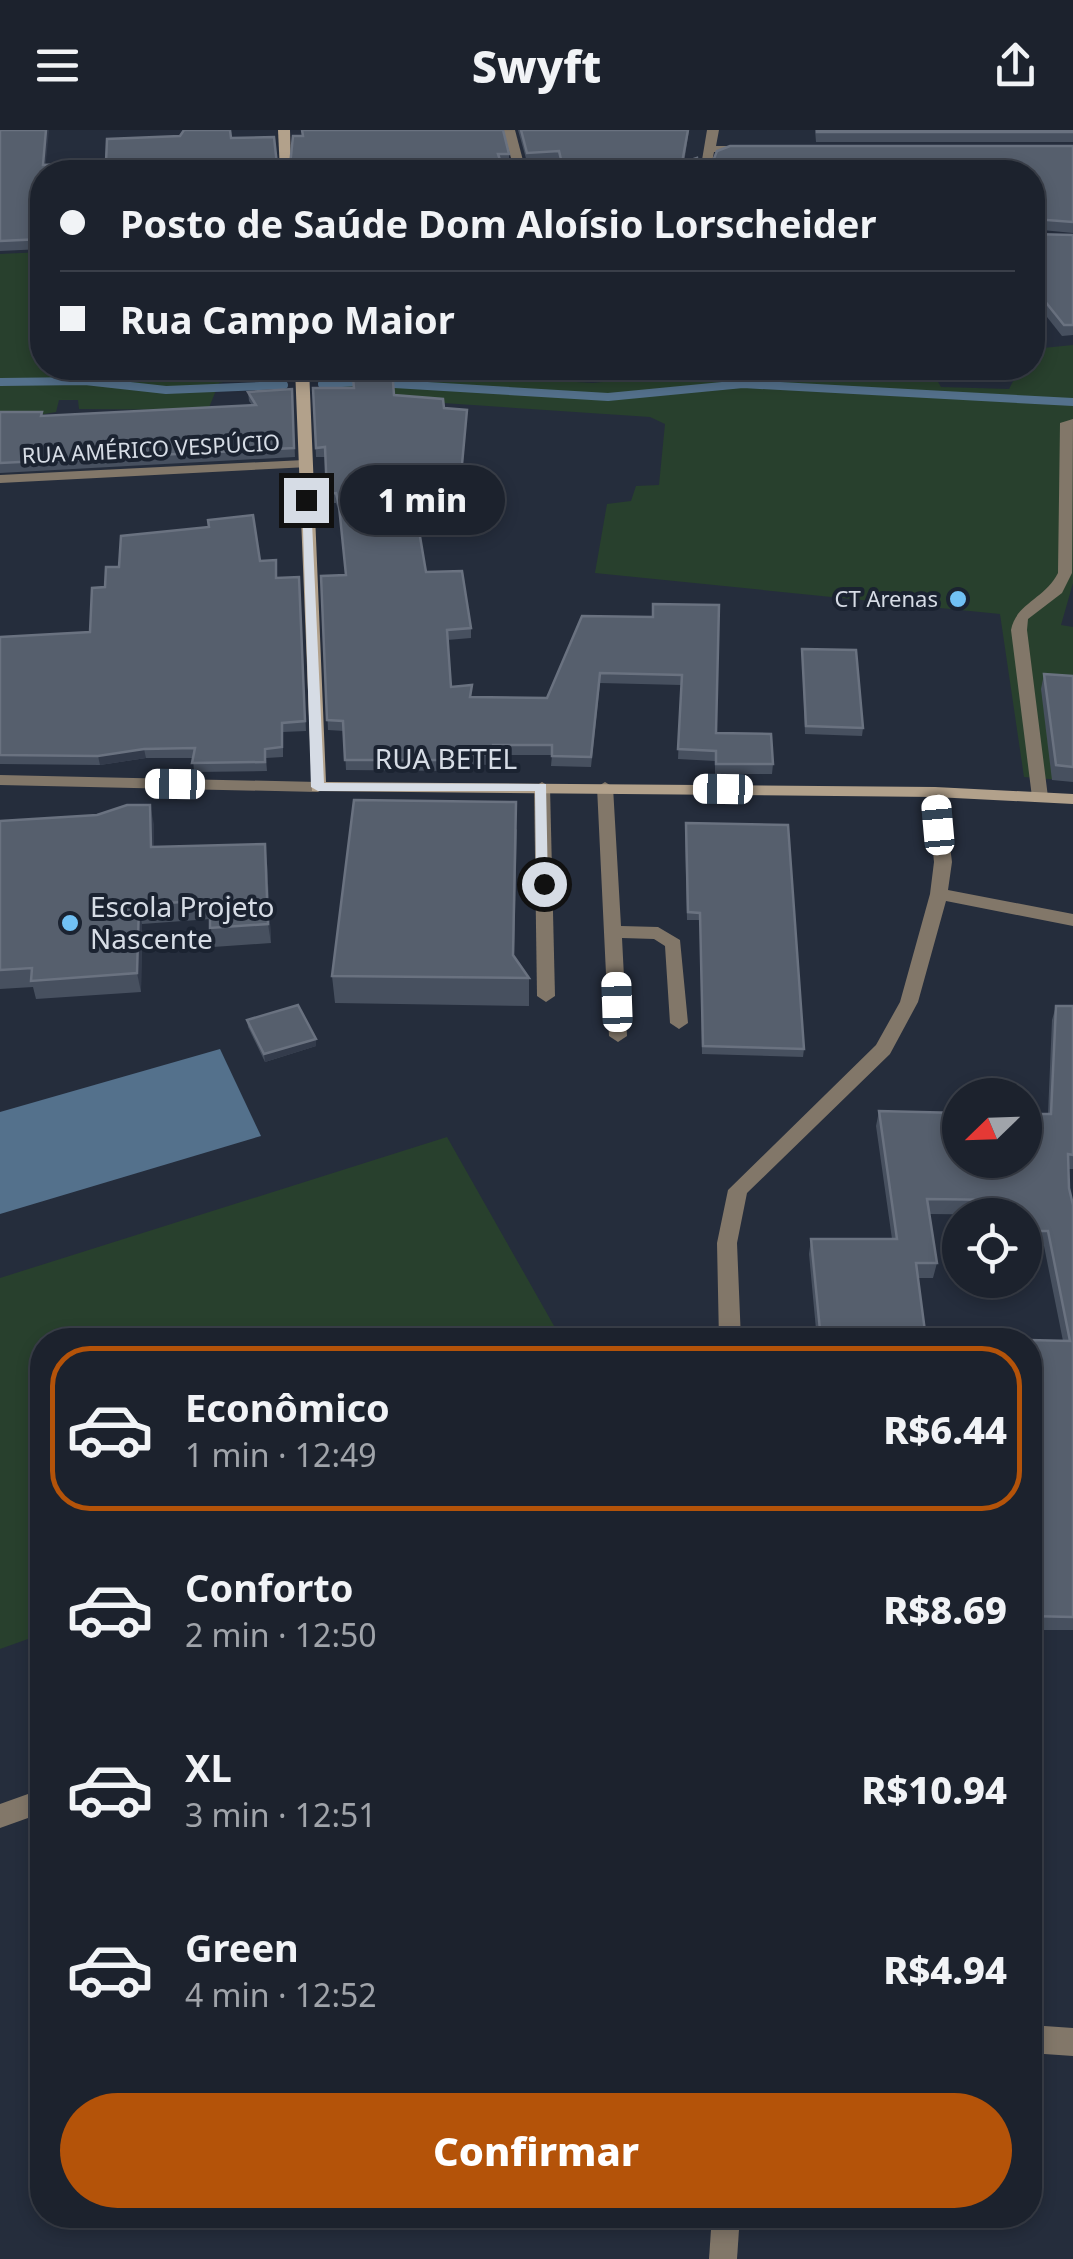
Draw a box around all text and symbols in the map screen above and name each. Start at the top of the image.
text: Swyft [472,35,601,96]
icon: menu [30,38,85,93]
icon: share [988,38,1043,93]
text: Posto de Saúde Dom Aloísio Lorscheider [120,197,877,249]
text: Rua Campo Maior [120,293,455,345]
street label: RUA AMÉRICO VESPÚCIO [21,426,281,470]
callout: 1 min [341,465,506,535]
route end [284,478,329,523]
text: 1 min [378,478,467,521]
place label: CT Arenas [835,583,938,613]
marker: CT Arenas [947,588,969,610]
street label: RUA BETEL [375,739,517,777]
car [145,768,205,800]
car [693,773,753,805]
car [920,794,956,856]
route start [522,862,567,907]
place label: Escola Projeto Nascente [90,887,275,957]
marker: Escola Projeto Nascente [59,912,81,934]
car [601,971,633,1033]
north arrow [942,1078,1042,1178]
map controls [942,1078,1042,1298]
button: locate [942,1198,1042,1298]
text: Econômico [185,1381,390,1433]
icon: car [65,1384,155,1474]
text: R$6.44 [883,1403,1007,1455]
text: 1 min · 12:49 [185,1433,377,1476]
text: Conforto [185,1561,354,1613]
icon: car [65,1564,155,1654]
text: R$8.69 [883,1583,1007,1635]
text: 2 min · 12:50 [185,1613,377,1656]
text: XL [185,1741,232,1793]
icon: car [65,1744,155,1834]
text: R$10.94 [861,1763,1007,1815]
text: 3 min · 12:51 [185,1793,377,1836]
text: Green [185,1921,299,1973]
icon: car [65,1924,155,2014]
text: R$4.94 [883,1943,1007,1995]
text: 4 min · 12:52 [185,1973,377,2016]
button: Confirmar [60,2093,1012,2208]

